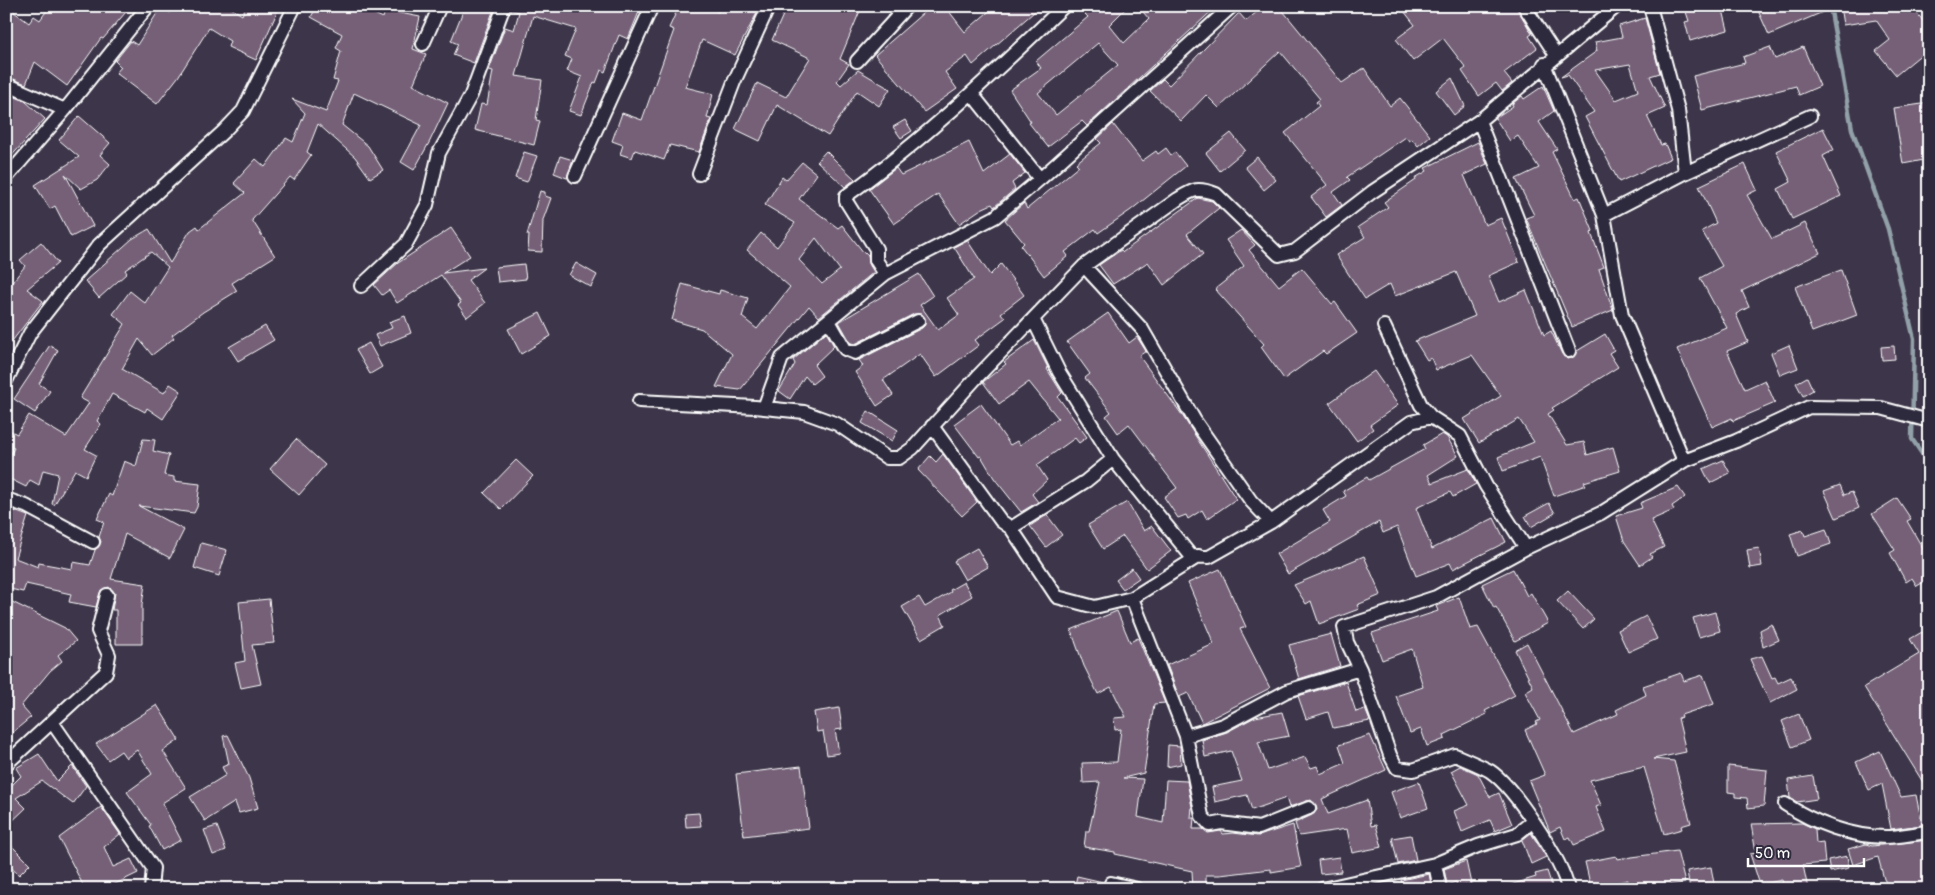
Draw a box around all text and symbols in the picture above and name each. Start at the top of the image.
scale bar [1748,835,1864,867]
text: 50 m [1755,844,1790,863]

